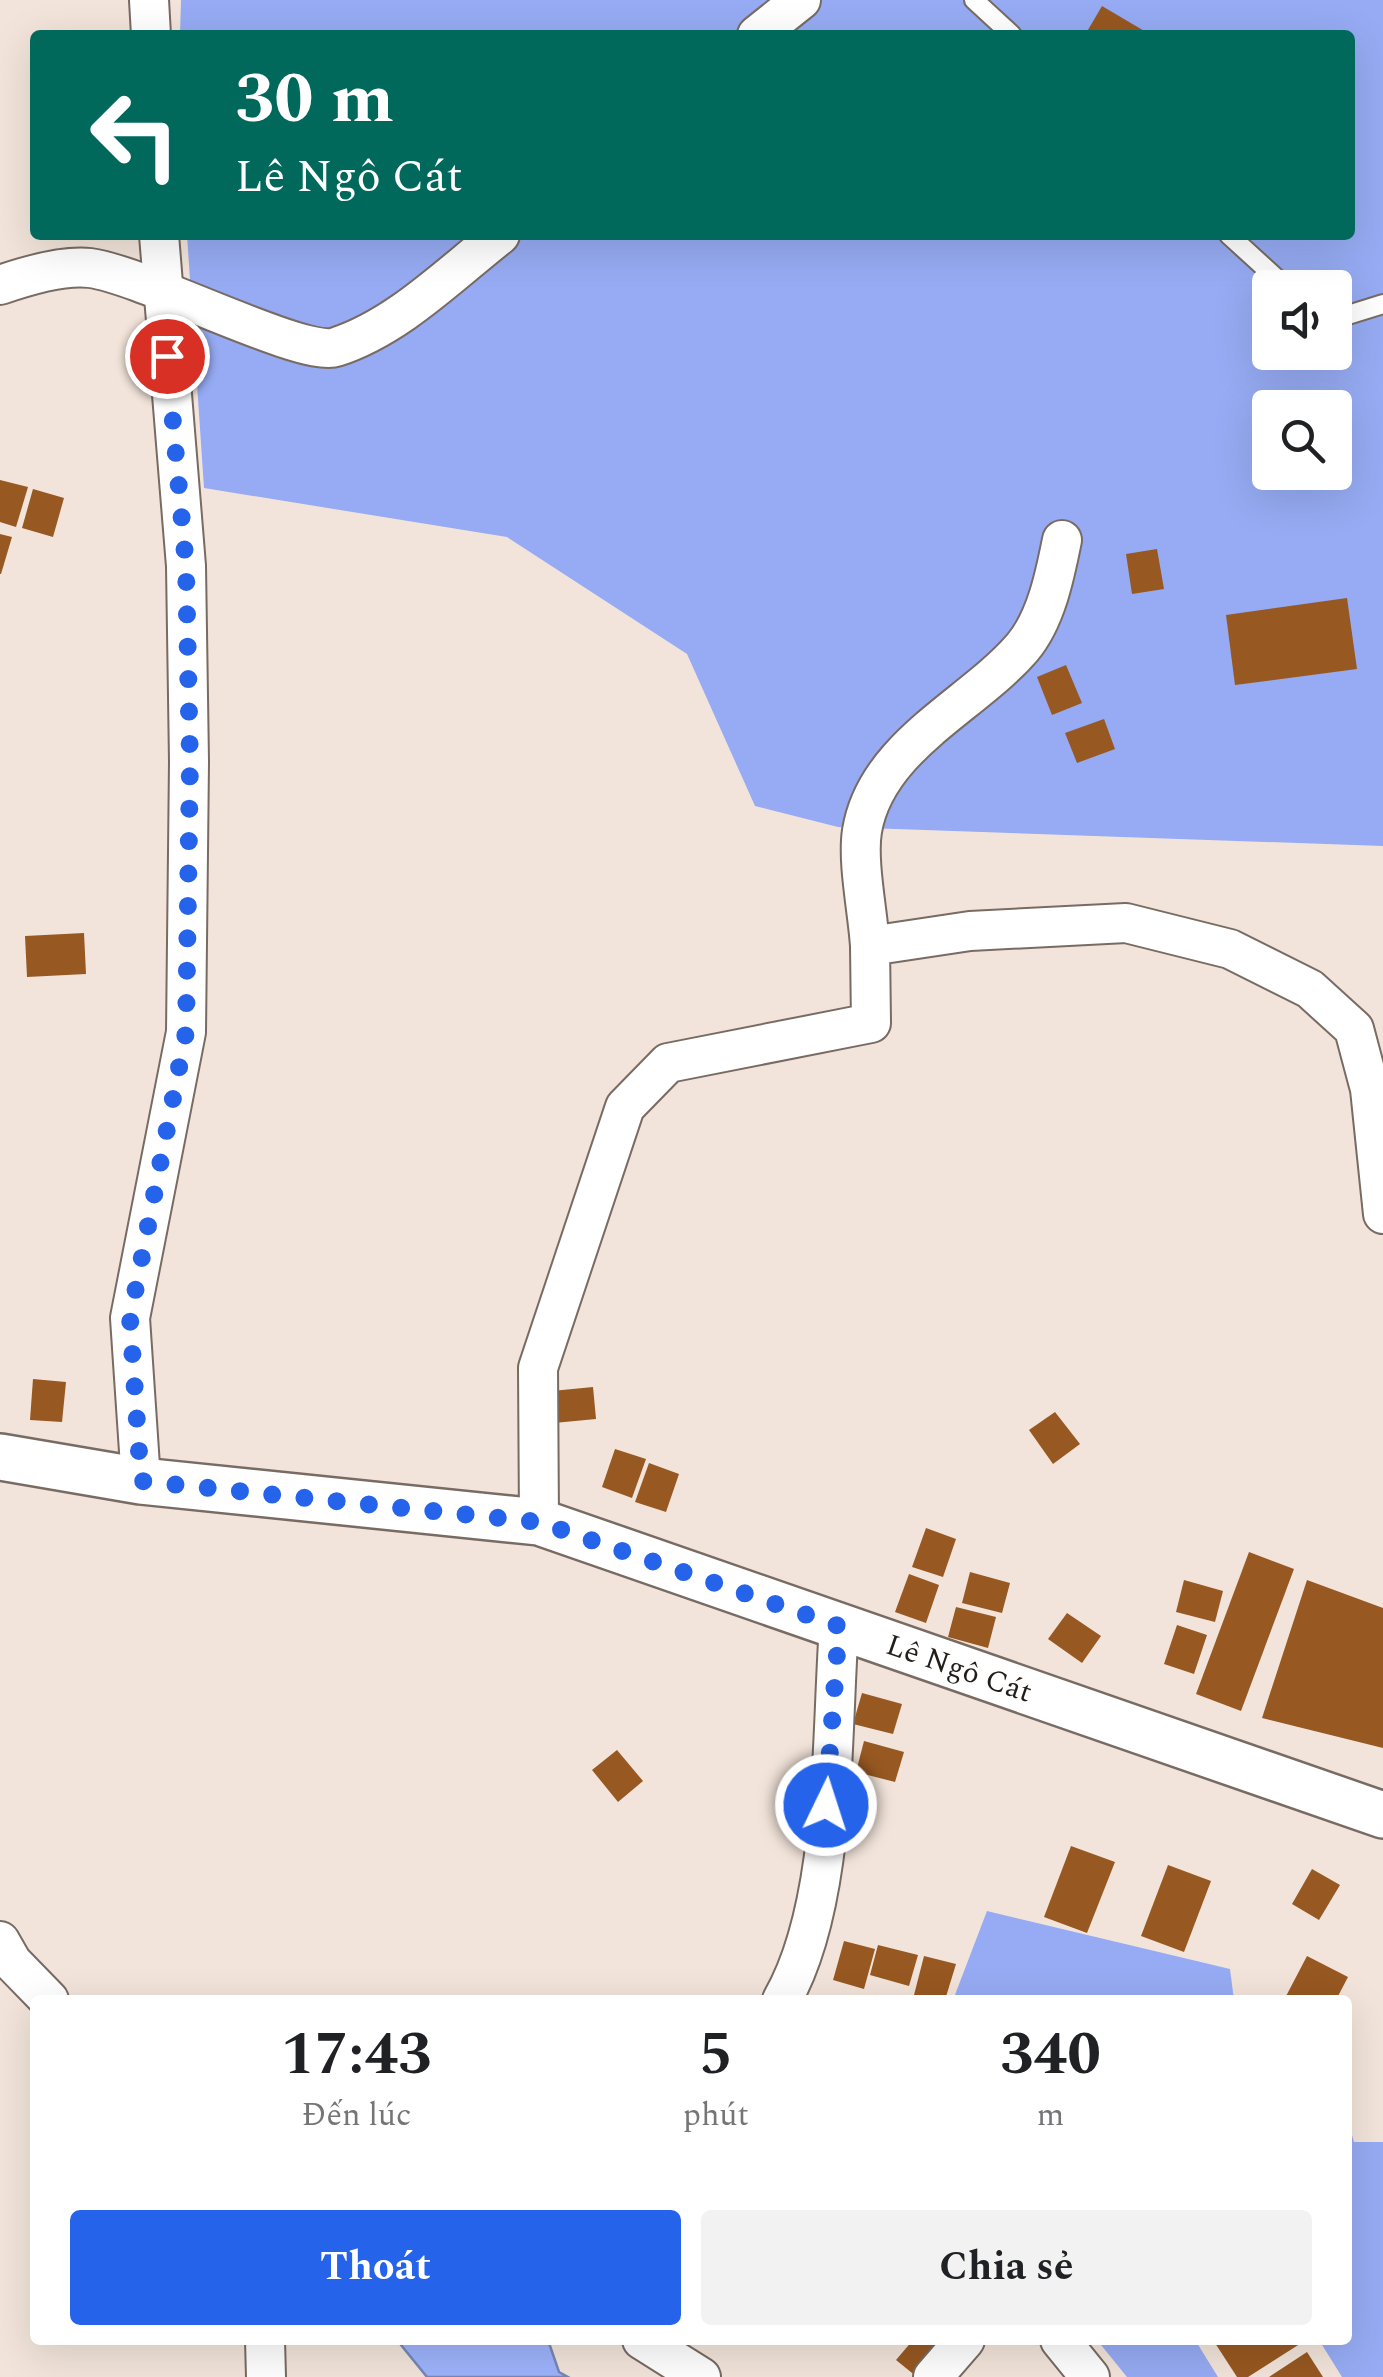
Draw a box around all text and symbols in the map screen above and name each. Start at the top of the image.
text: 30 m [235,47,394,153]
icon: left [70,70,200,200]
text: Lê Ngô Cát [235,143,463,212]
map controls [1252,270,1352,490]
button: sound [1252,270,1352,370]
pin [125,314,210,399]
icon: arrive [140,329,195,384]
button: search [1252,390,1352,490]
street label: Lê Ngô Cát [880,1622,1038,1715]
position arrow [774,1753,878,1857]
text: 17:43 [281,2009,432,2101]
text: 5 [699,2009,733,2101]
text: 340 [1000,2009,1101,2101]
text: Đến lúc [302,2091,411,2140]
text: phút [683,2091,749,2140]
text: m [1037,2091,1064,2140]
button: Thoát [70,2210,681,2325]
button: Chia sẻ [701,2210,1312,2325]

